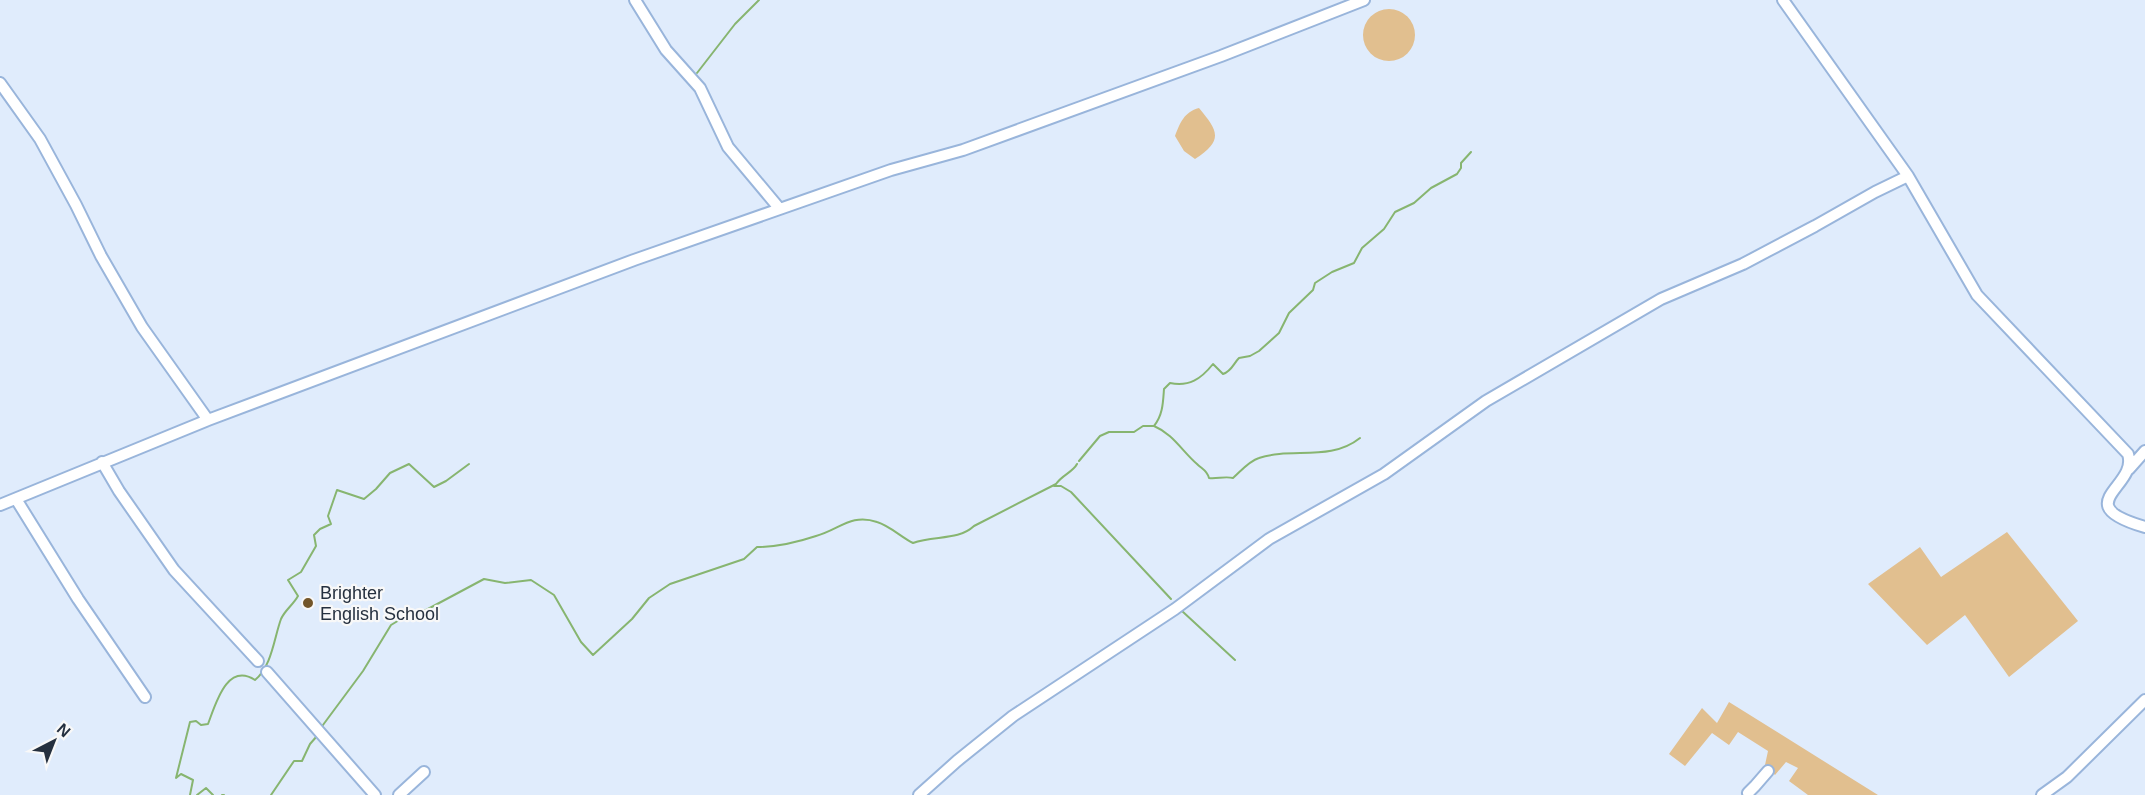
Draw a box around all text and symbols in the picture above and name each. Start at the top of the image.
place label: Brighter English School [320,583,439,624]
marker: Brighter English School [301,596,315,610]
north arrow [24,711,84,771]
text: N [54,720,74,740]

